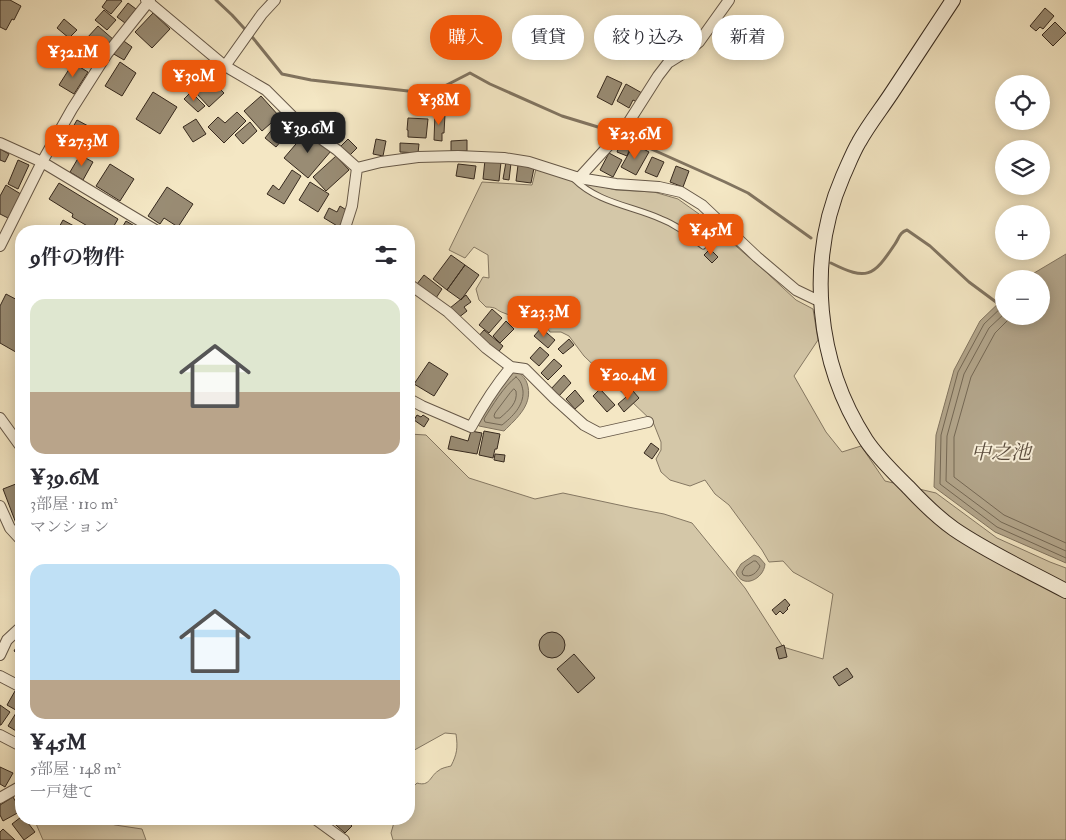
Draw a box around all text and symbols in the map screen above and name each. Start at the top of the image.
chip: 購入 [430,15,502,60]
chip: 賃貸 [512,15,584,60]
chip: 絞り込み [594,15,702,60]
chip: 新着 [712,15,784,60]
pin: ¥32.1M [32,36,114,78]
text: ¥32.1M [48,42,98,62]
pin: ¥30M [164,59,224,102]
text: ¥30M [173,66,215,86]
map controls [995,75,1050,325]
button: locate [995,75,1050,130]
pin: ¥38M [409,84,469,126]
text: ¥38M [418,90,460,110]
pin: ¥39.6M [267,112,349,154]
text: ¥39.6M [281,118,335,138]
pin: ¥23.6M [594,118,676,160]
pin: ¥27.3M [41,124,123,167]
text: ¥23.6M [609,124,661,144]
text: ¥27.3M [56,131,108,151]
button: layers [995,140,1050,195]
button: + [995,205,1050,260]
pin: ¥45M [681,214,741,256]
text: ¥45M [689,220,733,240]
icon: filters [372,241,400,269]
text: 9件の物件 [30,244,125,271]
button: − [995,270,1050,325]
pin: ¥23.3M [503,296,585,338]
text: ¥23.3M [518,302,570,322]
icon: home [170,331,260,421]
pin: ¥20.4M [587,358,669,401]
text: ¥20.4M [600,365,656,385]
water label: 中之池 [971,440,1033,465]
text: ¥39.6M [30,464,100,491]
text: 3部屋 · 110 m² [30,494,118,514]
text: マンション [30,517,109,537]
icon: home [170,596,260,686]
text: ¥45M [30,729,87,756]
text: 5部屋 · 148 m² [30,759,121,779]
text: 一戸建て [30,782,94,802]

